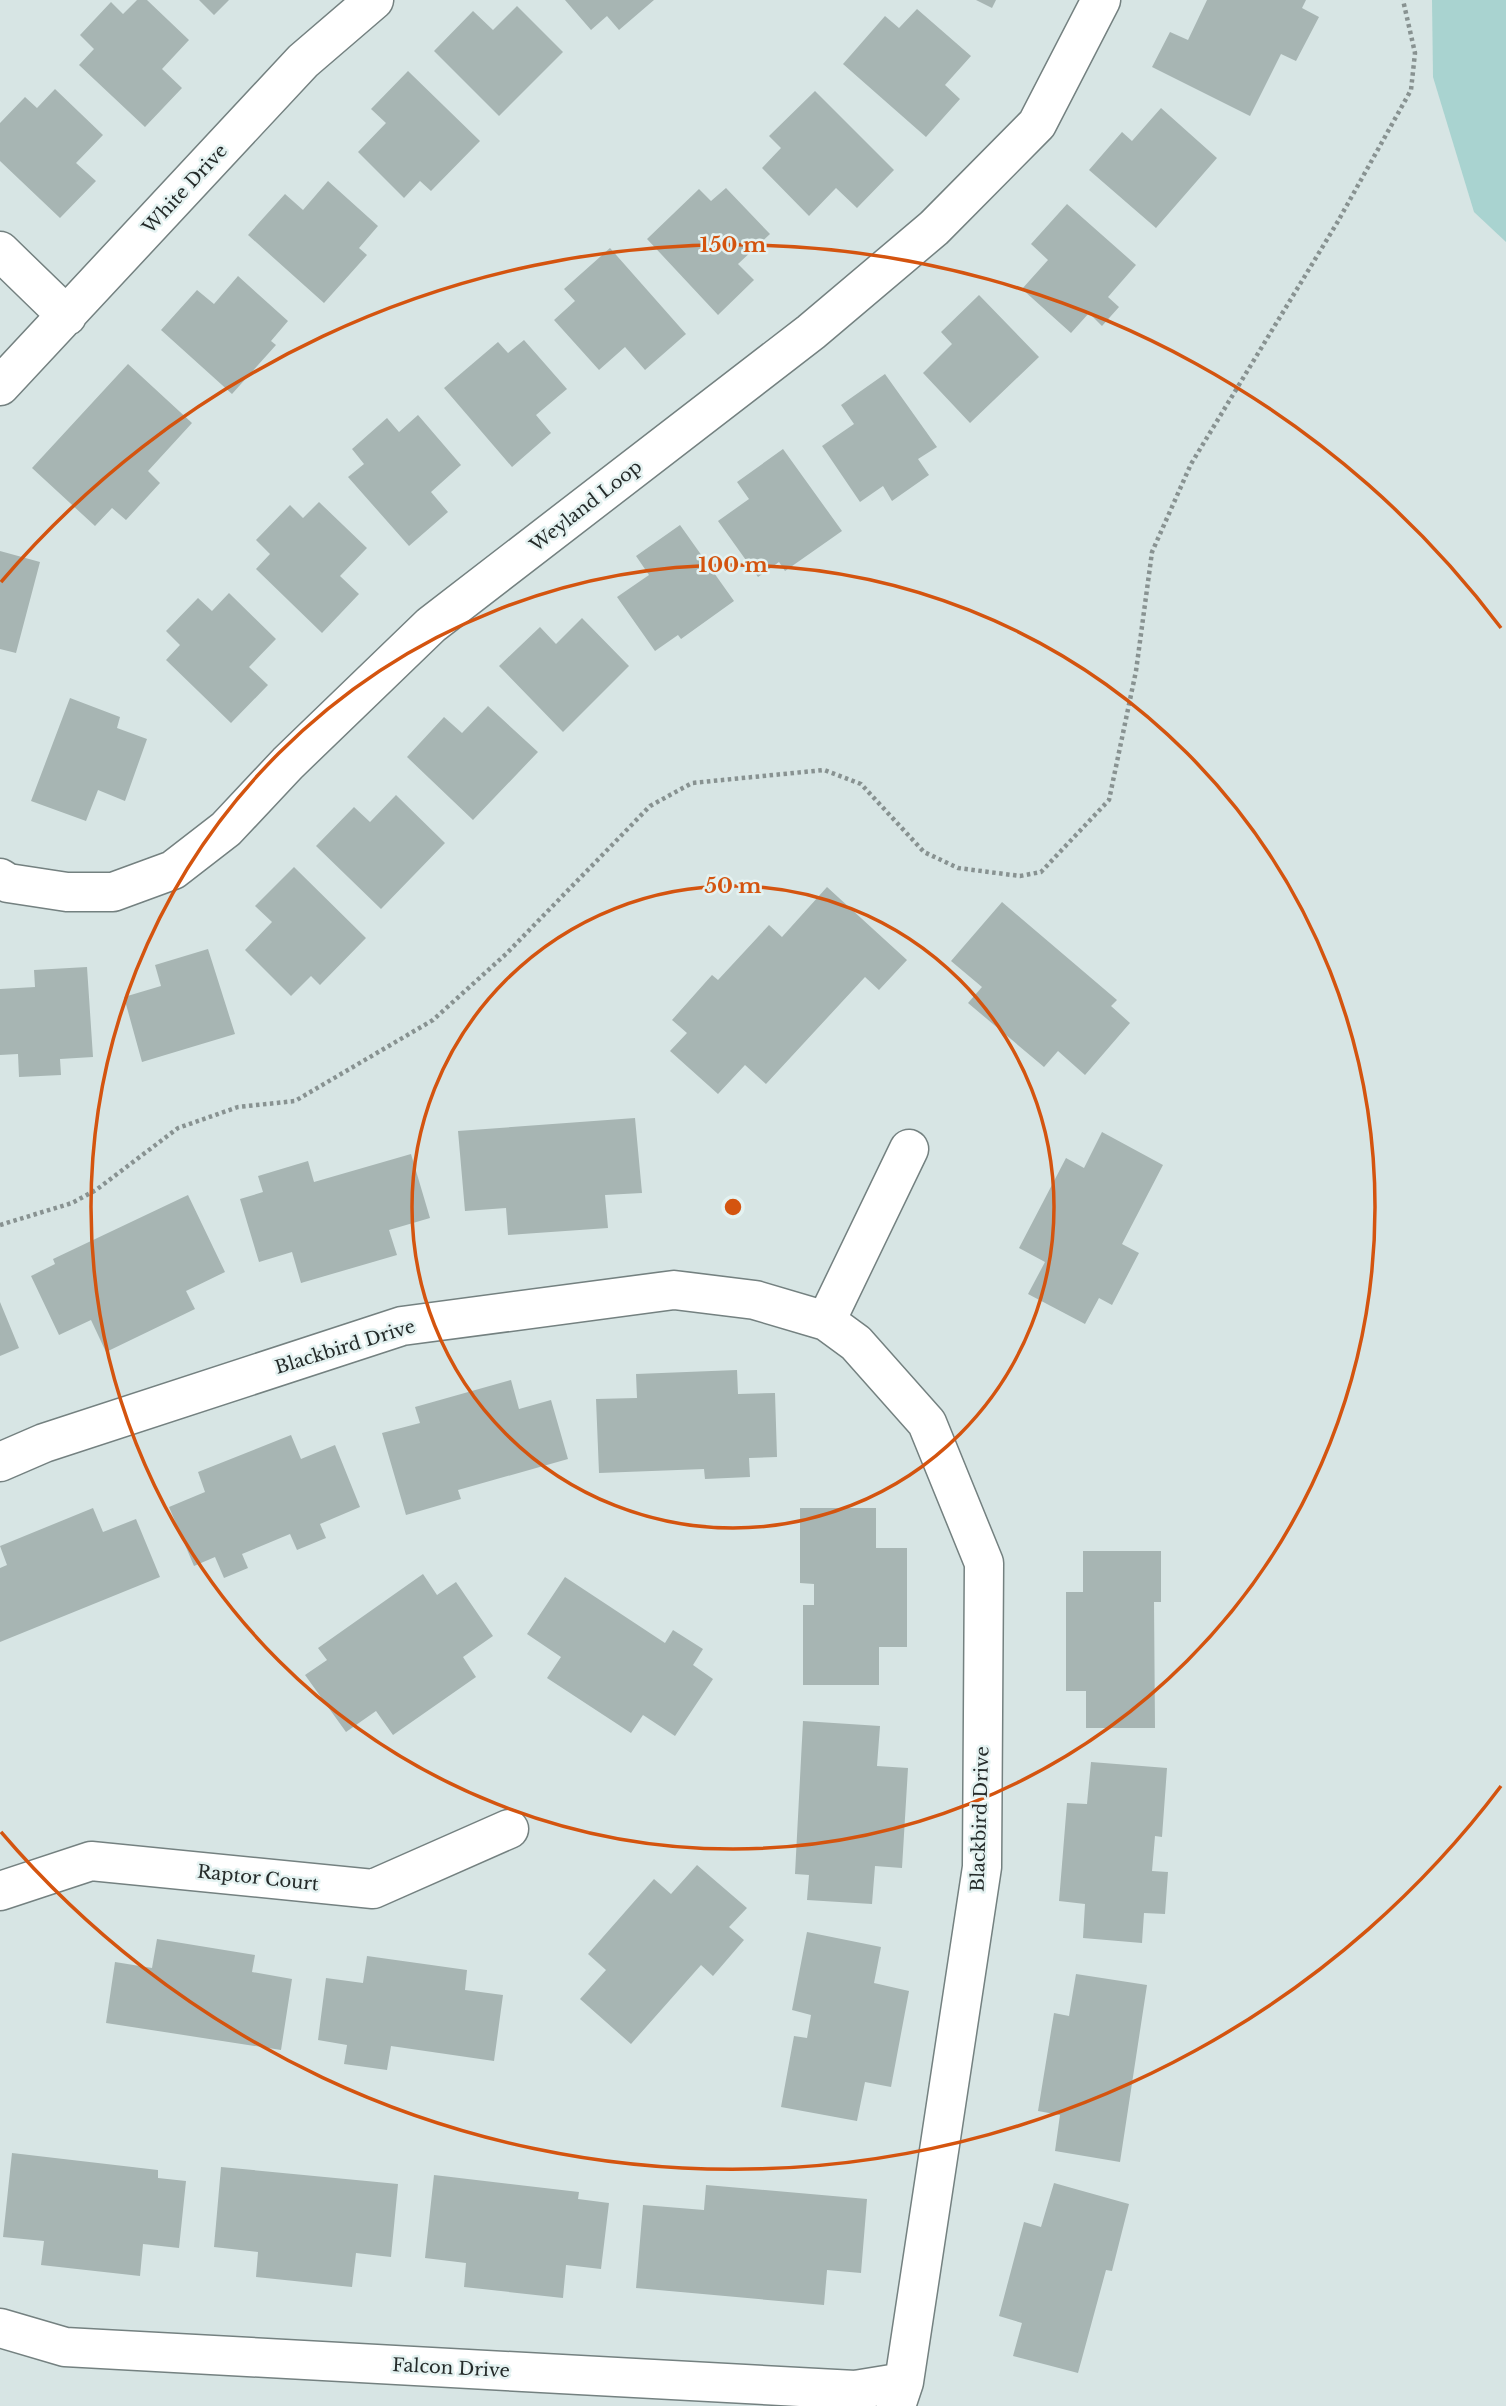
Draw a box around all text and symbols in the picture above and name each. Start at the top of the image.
street label: White Drive [137,140,232,239]
text: 150 m [700,232,766,258]
street label: Weyland Loop [525,456,646,557]
text: 100 m [698,552,768,578]
text: 50 m [704,873,762,899]
centre of rings [721,1195,745,1219]
street label: Blackbird Drive [272,1315,418,1379]
street label: Blackbird Drive [966,1746,994,1892]
street label: Raptor Court [196,1861,320,1895]
street label: Falcon Drive [392,2354,510,2382]

